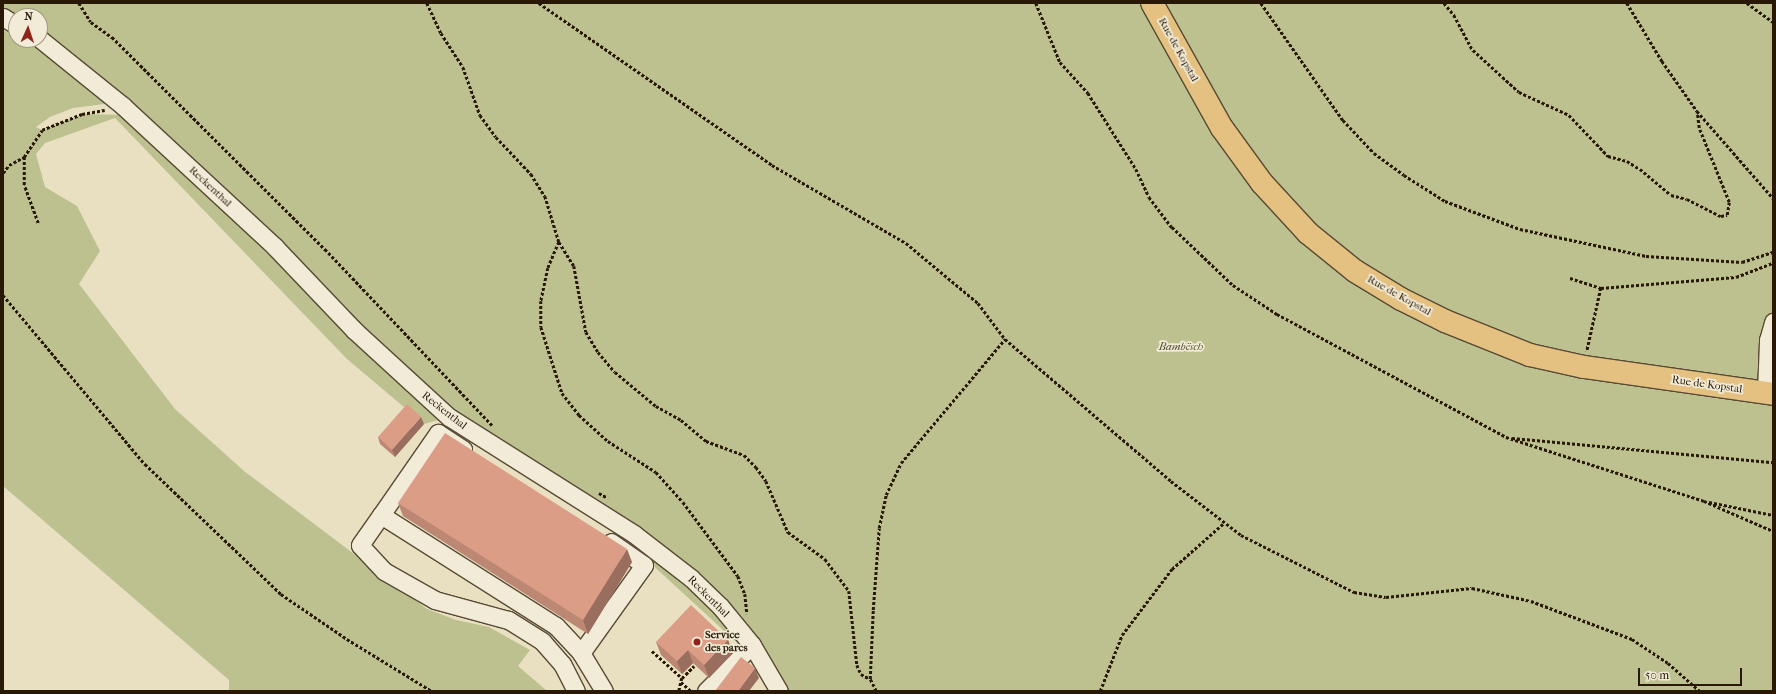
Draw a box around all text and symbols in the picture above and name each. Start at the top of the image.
north arrow [8,8,48,48]
text: N [24,10,33,23]
street label: Rue de Kopstal [1155,16,1201,84]
street label: Reckenthal [186,164,234,210]
street label: Rue de Kopstal [1365,273,1433,319]
park label: Bambësch [1159,340,1203,354]
street label: Rue de Kopstal [1671,374,1743,396]
street label: Reckenthal [419,389,469,433]
street label: Reckenthal [684,573,732,621]
place label: Service des parcs [705,629,747,655]
marker: Service des parcs [692,637,702,647]
scale bar [1640,660,1744,686]
text: 50 m [1645,668,1669,682]

